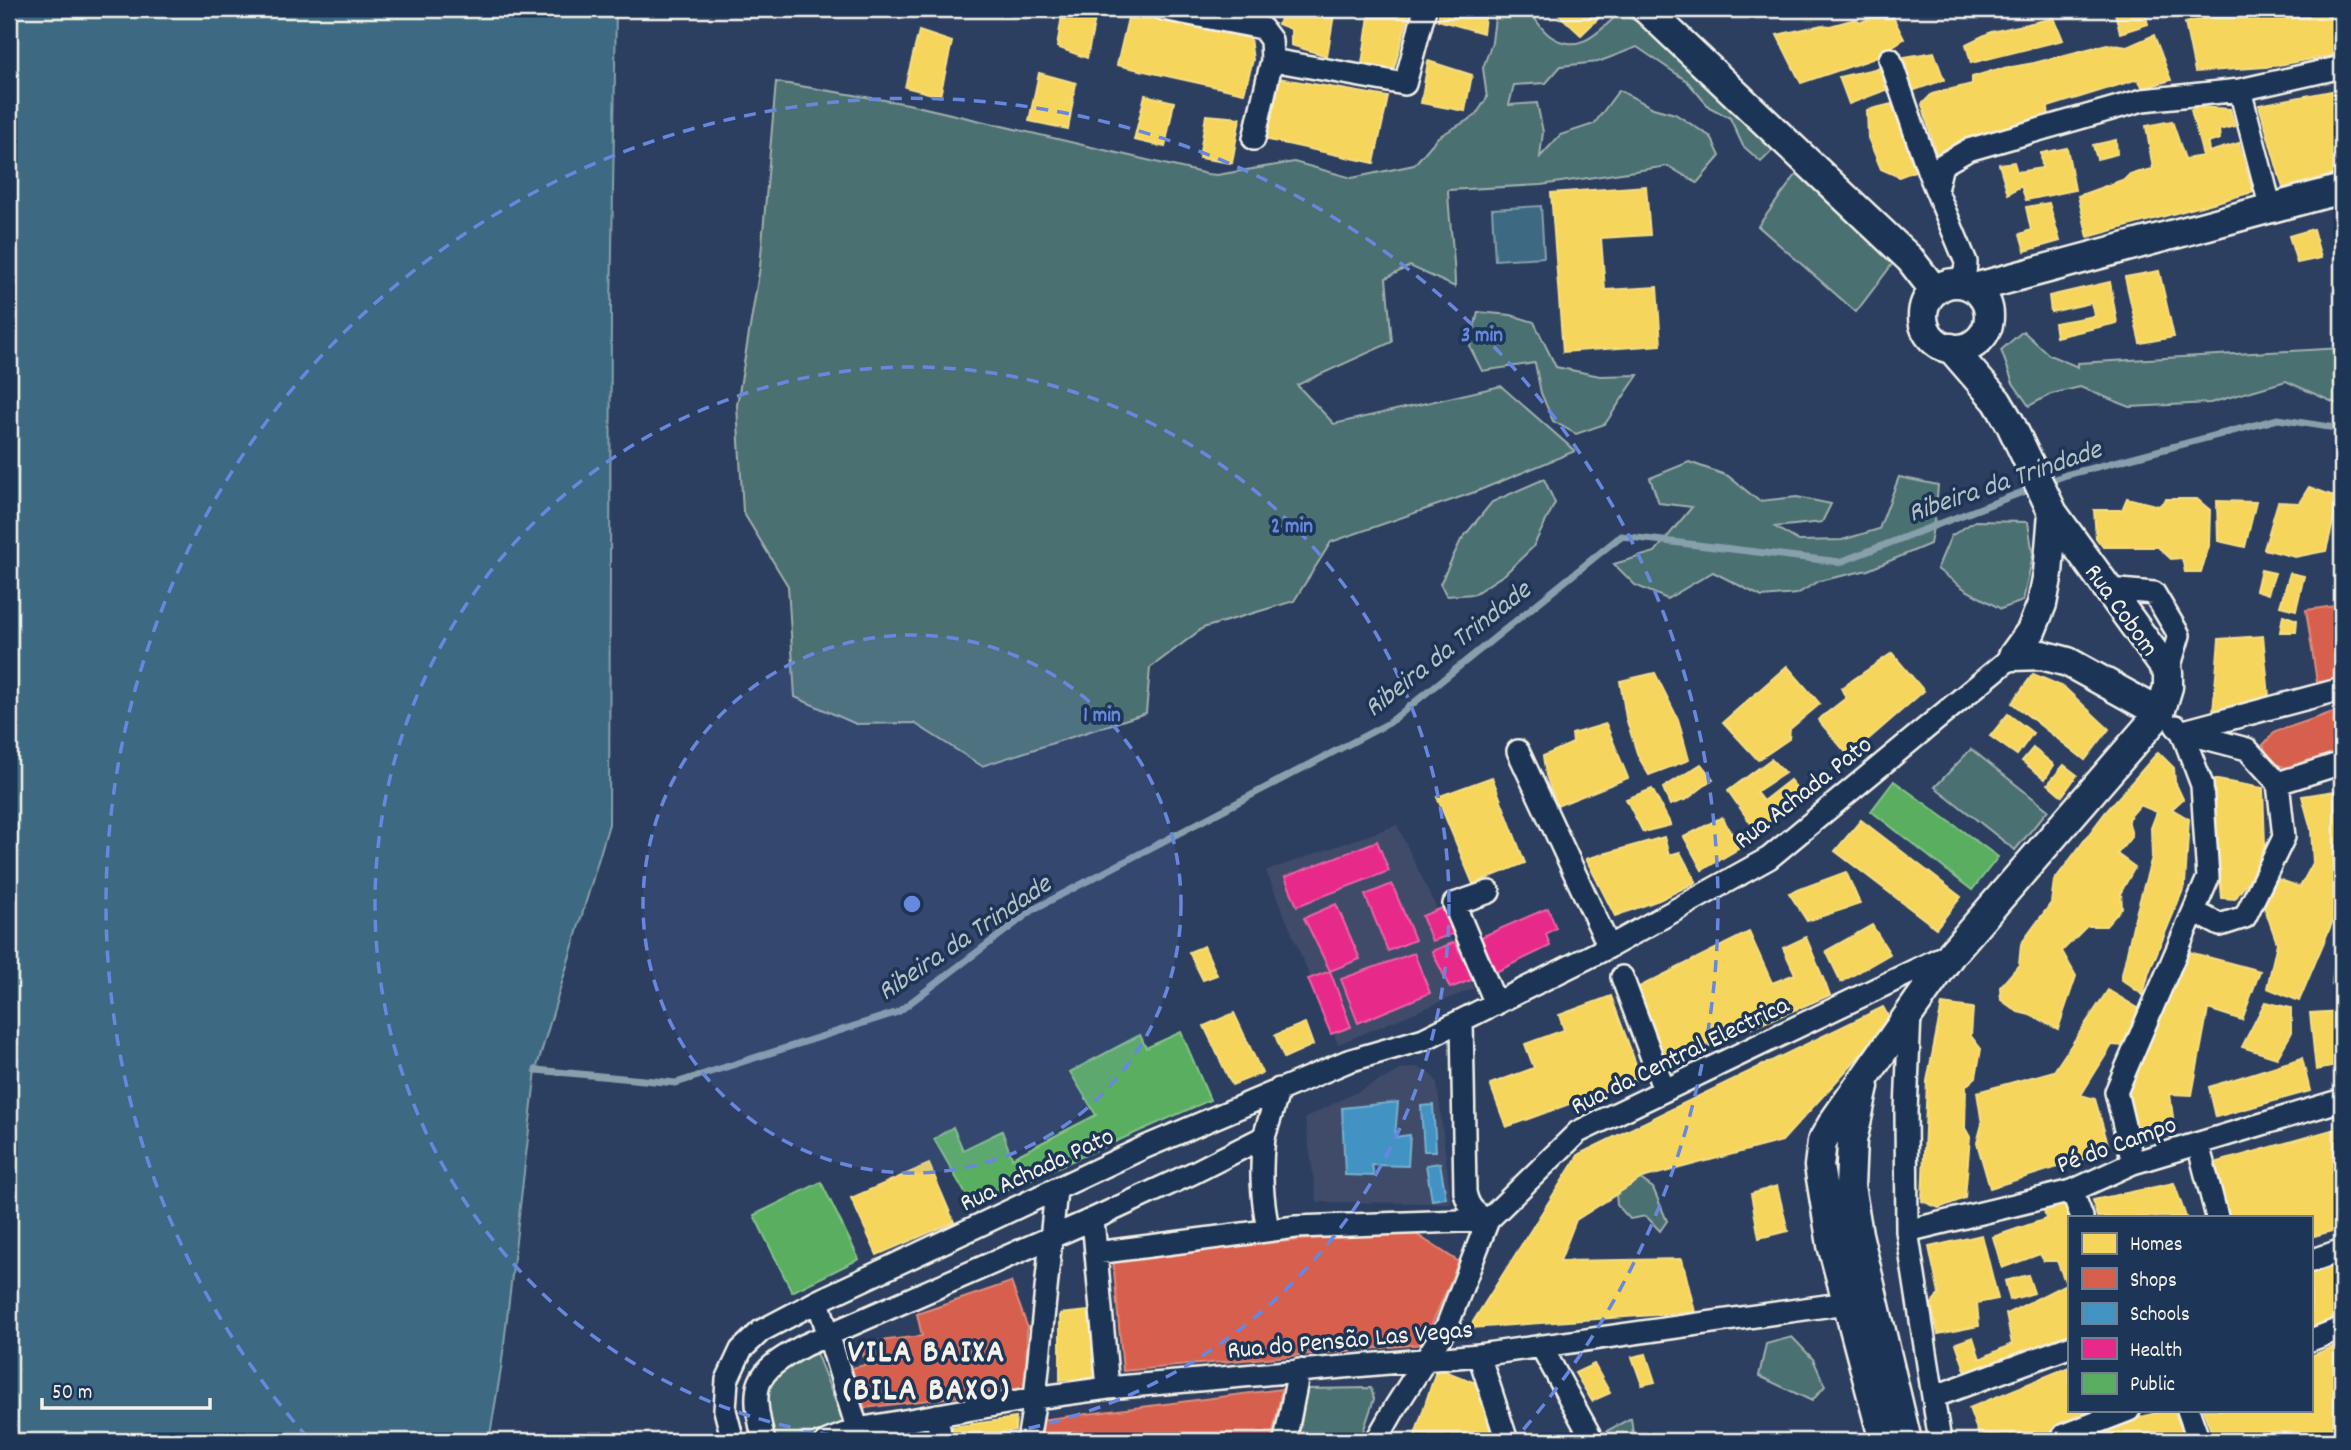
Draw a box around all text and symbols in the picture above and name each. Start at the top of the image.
text: 3 min [1461,322,1503,352]
water label: Ribeira da Trindade [1903,431,2109,536]
text: 2 min [1271,513,1313,543]
street label: Rua Cobom [2074,557,2167,665]
water label: Ribeira da Trindade [1357,572,1542,729]
text: 1 min [1083,702,1121,732]
street label: Rua Achada Pato [1727,728,1881,860]
water label: Ribeira da Trindade [871,866,1062,1013]
centre of rings [900,892,924,916]
street label: Rua da Central Electrica [1565,988,1797,1126]
street label: Pé do Campo [2052,1108,2182,1185]
street label: Rua Achada Pato [954,1119,1121,1223]
legend [2068,1216,2312,1412]
text: Homes [2130,1231,2183,1261]
text: Shops [2130,1267,2177,1297]
text: Schools [2130,1301,2190,1331]
street label: Rua do Pensão Las Vegas [1226,1312,1475,1371]
district label: VILA BAIXA (BILA BAXO) [843,1331,1011,1416]
text: Health [2130,1337,2182,1367]
scale bar [42,1366,210,1410]
text: Public [2130,1371,2175,1401]
text: 50 m [52,1379,92,1409]

